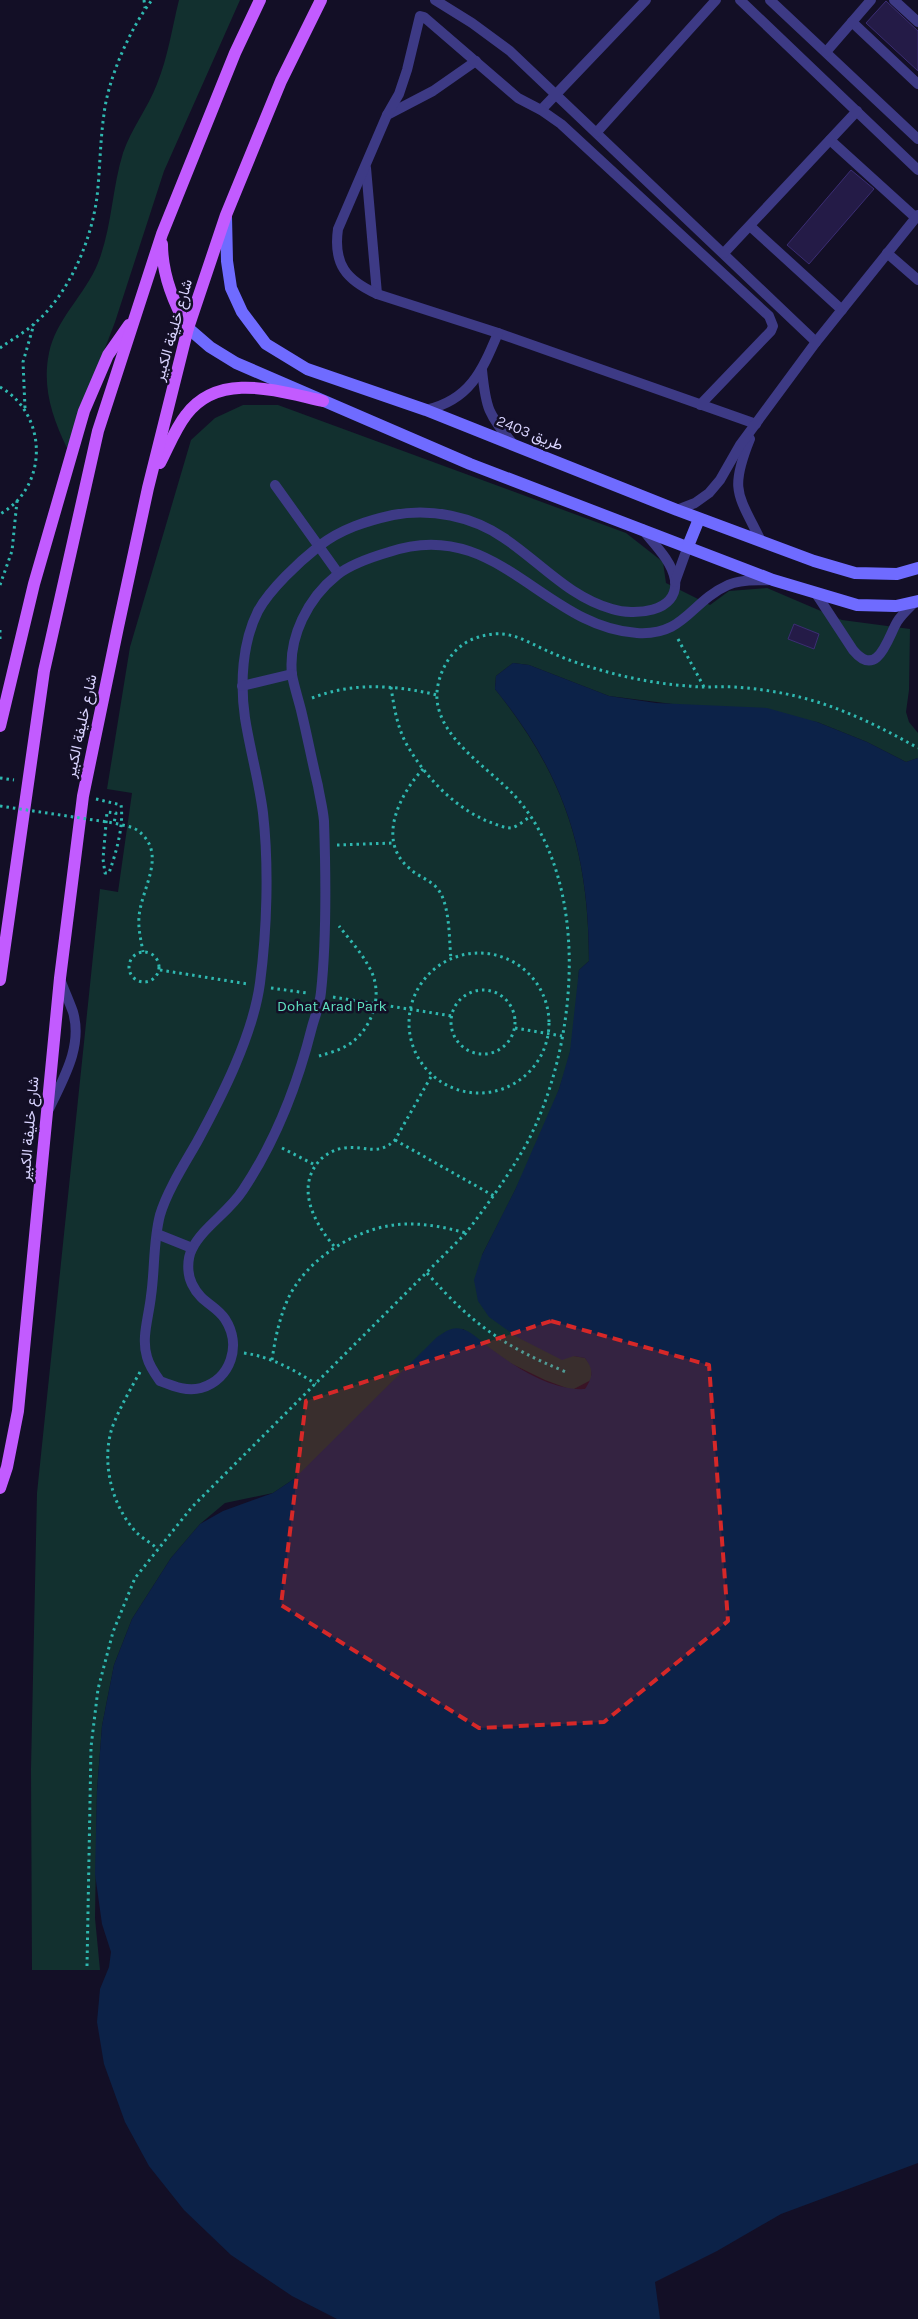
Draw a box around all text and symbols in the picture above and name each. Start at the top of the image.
street label: شارع خليفة الكبير [150,277,198,385]
street label: طريق 2403 [494,412,566,456]
street label: شارع خليفة الكبير [61,673,103,781]
park label: Dohat Arad Park [277,997,387,1015]
street label: شارع خليفة الكبير [15,1076,45,1183]

